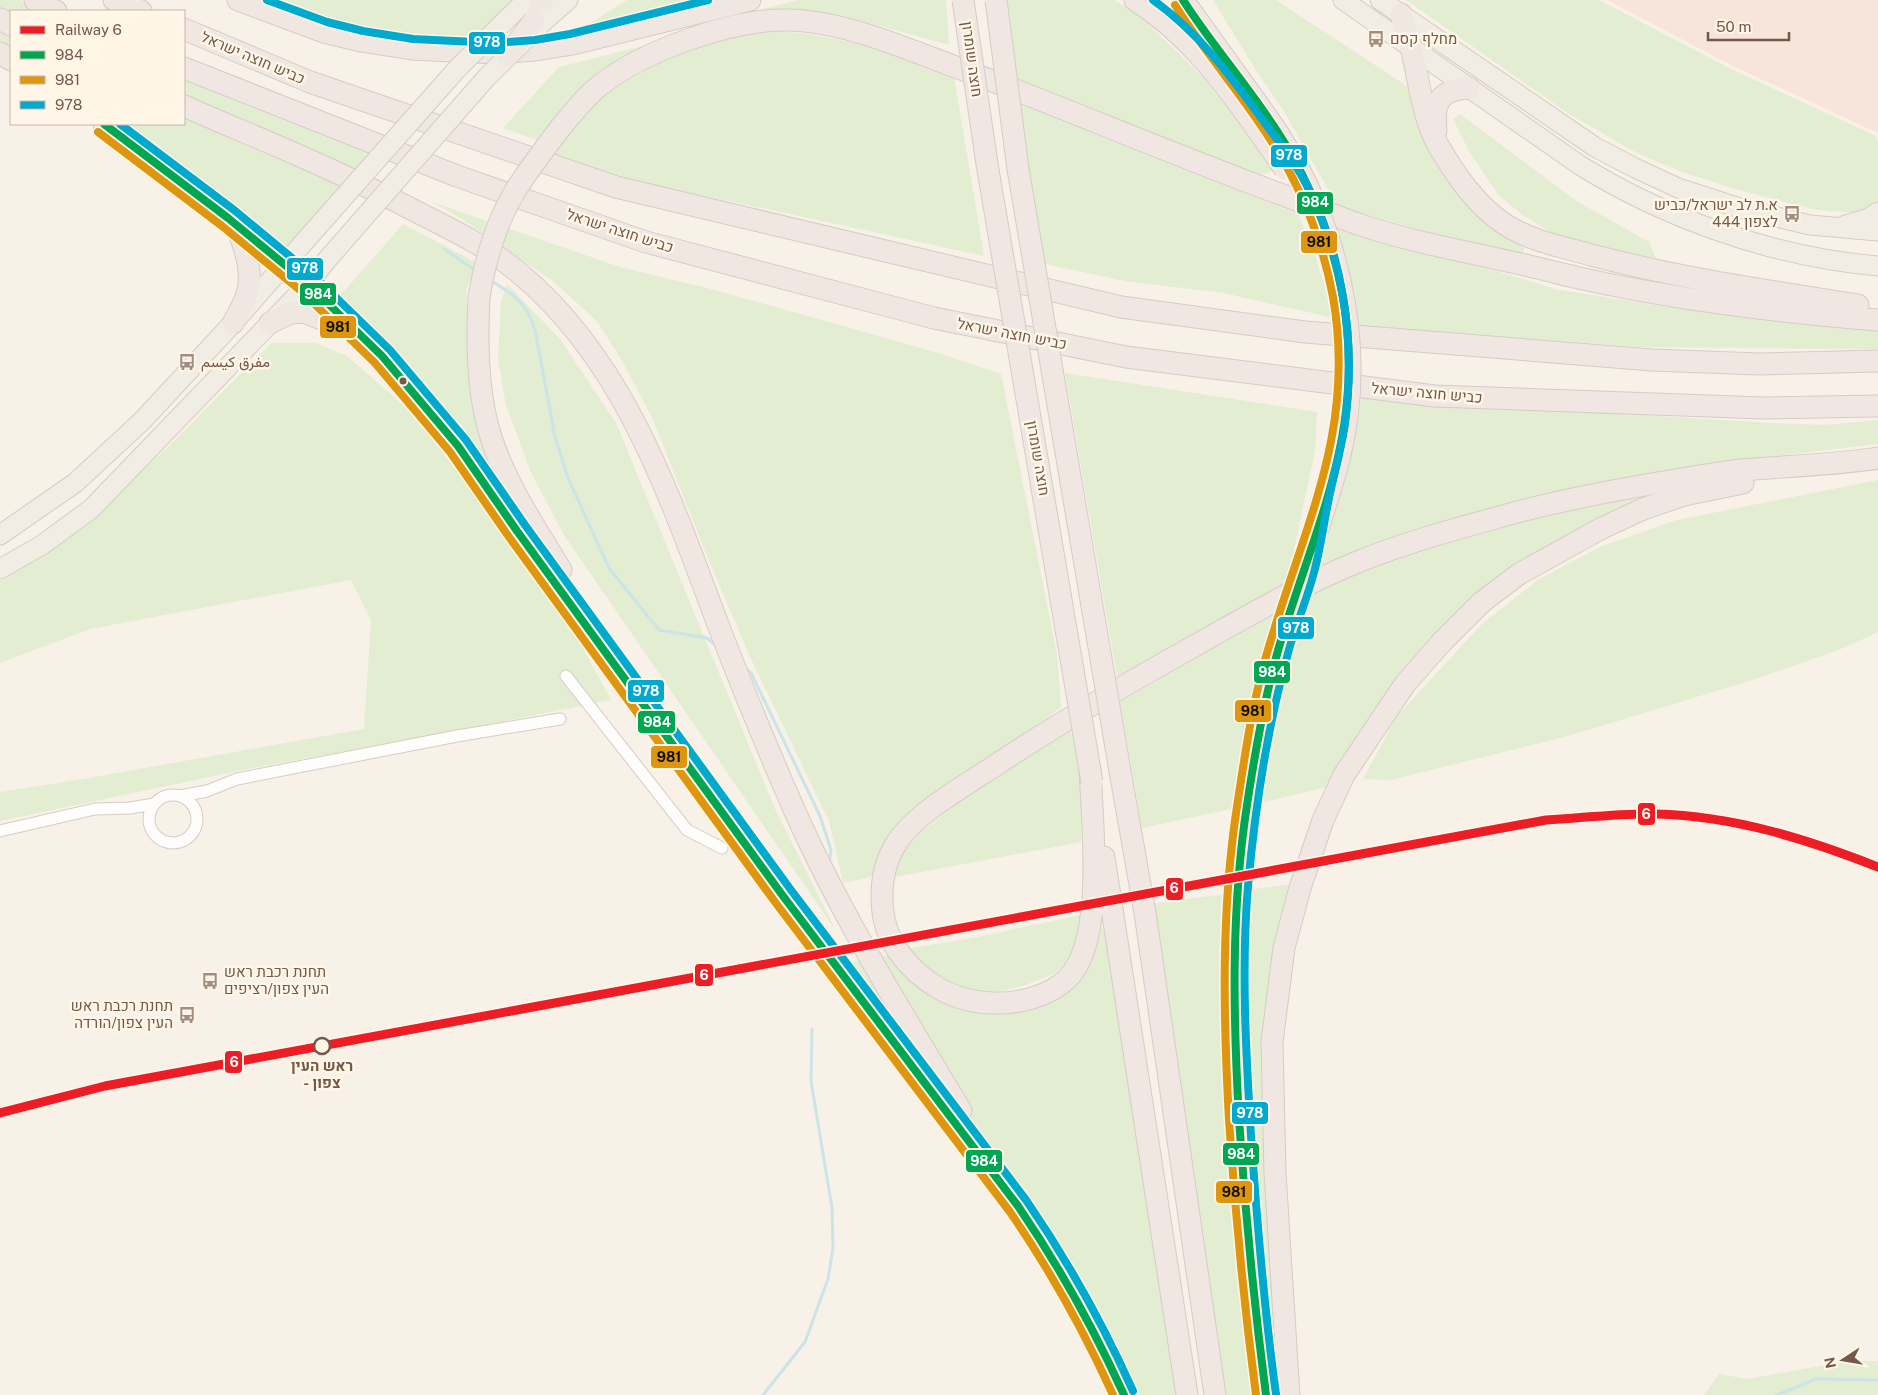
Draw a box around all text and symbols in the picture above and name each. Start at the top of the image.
legend [10,10,185,125]
scale bar [1708,10,1789,42]
text: 50 m [1716,18,1751,35]
street label: חוצה שומרון [959,20,986,98]
text: Railway 6 [55,21,122,38]
street label: כביש חוצה ישראל [199,28,308,87]
bus stop icon: מחלף קסם [1366,29,1386,49]
place label: מחלף קסם [1390,30,1457,47]
line badge: 978 [468,31,506,55]
text: 978 [473,34,501,50]
text: 984 [55,46,83,63]
text: 981 [55,71,80,88]
text: 978 [55,96,83,113]
line badge: 978 [1270,144,1308,168]
text: 978 [1275,147,1303,163]
line badge: 984 [1296,191,1334,215]
text: 984 [1301,194,1329,210]
place label: א.ת לב ישראל/כביש 444 לצפון [1654,196,1778,230]
bus stop icon: א.ת לב ישראל/כביש 444 לצפון [1782,204,1802,224]
street label: כביש חוצה ישראל [565,205,676,256]
line badge: 981 [1300,230,1338,254]
text: 981 [1307,234,1331,250]
line badge: 978 [286,257,324,281]
text: 978 [291,260,319,276]
line badge: 984 [299,282,337,306]
text: 984 [304,286,332,302]
line badge: 981 [319,315,357,339]
street label: כביש חוצה ישראל [956,315,1068,352]
text: 981 [326,319,350,335]
bus stop icon: مفرق كيسم [177,352,197,372]
place label: مفرق كيسم [201,353,270,372]
unlabelled marker [398,376,408,386]
street label: כביש חוצה ישראל [1371,379,1483,406]
street label: חוצה שומרון [1024,419,1053,497]
line badge: 978 [1277,616,1315,640]
text: 978 [1282,620,1310,636]
line badge: 984 [1253,660,1291,684]
text: 984 [1258,664,1286,680]
line badge: 978 [627,679,665,703]
text: 978 [632,683,660,699]
line badge: 981 [1234,699,1272,723]
text: 981 [1241,703,1265,719]
line badge: 984 [637,710,676,734]
text: 984 [643,714,671,730]
line badge: 981 [650,745,688,769]
text: 981 [657,749,681,765]
line badge: 6 [1637,802,1656,826]
text: 6 [1641,806,1651,822]
line badge: 6 [1165,877,1184,901]
text: 6 [1169,880,1179,896]
place label: תחנת רכבת ראש העין צפון/רציפים [224,963,329,997]
line badge: 6 [694,963,714,987]
text: 6 [699,967,709,983]
bus stop icon: תחנת רכבת ראש העין צפון/רציפים [200,971,220,991]
place label: תחנת רכבת ראש העין צפון/הורדה [71,997,173,1031]
bus stop icon: תחנת רכבת ראש העין צפון/הורדה [177,1005,197,1025]
marker: ראש העין - צפון [313,1037,331,1055]
line badge: 6 [224,1050,243,1074]
text: 6 [229,1054,239,1070]
place label: ראש העין - צפון [291,1057,353,1091]
line badge: 978 [1231,1101,1269,1125]
text: 978 [1236,1105,1264,1121]
line badge: 984 [1222,1142,1260,1166]
text: 984 [1227,1146,1255,1162]
line badge: 984 [965,1149,1003,1173]
text: 984 [970,1153,998,1169]
line badge: 981 [1215,1180,1253,1204]
text: 981 [1222,1184,1246,1200]
north arrow [1818,1335,1868,1385]
text: N [1821,1356,1839,1370]

